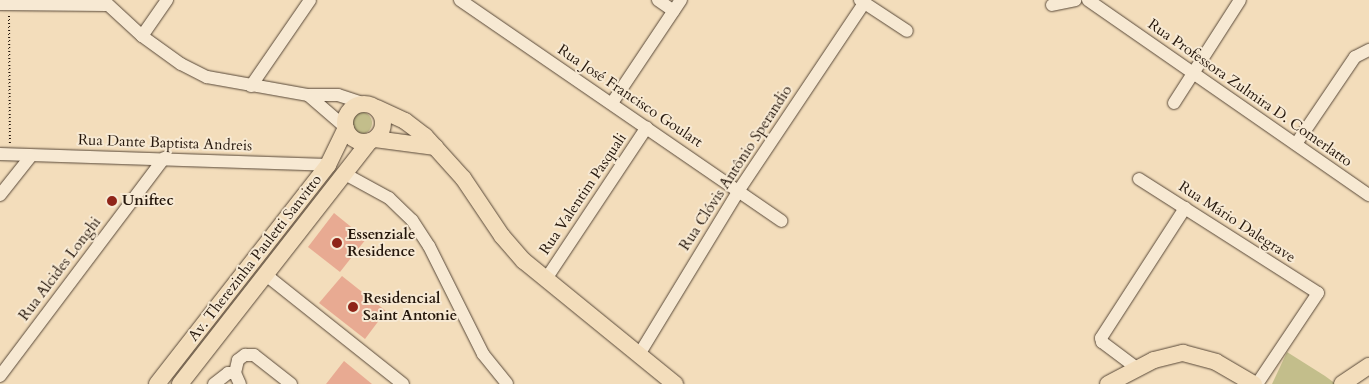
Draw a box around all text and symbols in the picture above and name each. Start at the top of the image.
street label: Rua Professora Zulmira D. Comerlatto [1144,15,1356,171]
street label: Rua José Francisco Goulart [554,41,706,151]
street label: Rua Clóvis Antônio Sperandio [676,82,796,254]
street label: Rua Valentim Pasquali [536,130,630,258]
street label: Rua Dante Baptista Andreis [77,131,253,155]
street label: Av. Therezinha Pauletti Sanvitto [184,171,326,345]
street label: Rua Mário Dalegrave [1175,178,1299,266]
place label: Uniftec [122,192,174,210]
marker: Uniftec [106,195,118,207]
street label: Rua Alcides Longhi [15,214,105,324]
place label: Essenziale Residence [347,225,415,260]
marker: Essenziale Residence [331,237,343,249]
place label: Residencial Saint Antonie [363,289,457,324]
marker: Residencial Saint Antonie [347,301,359,313]

